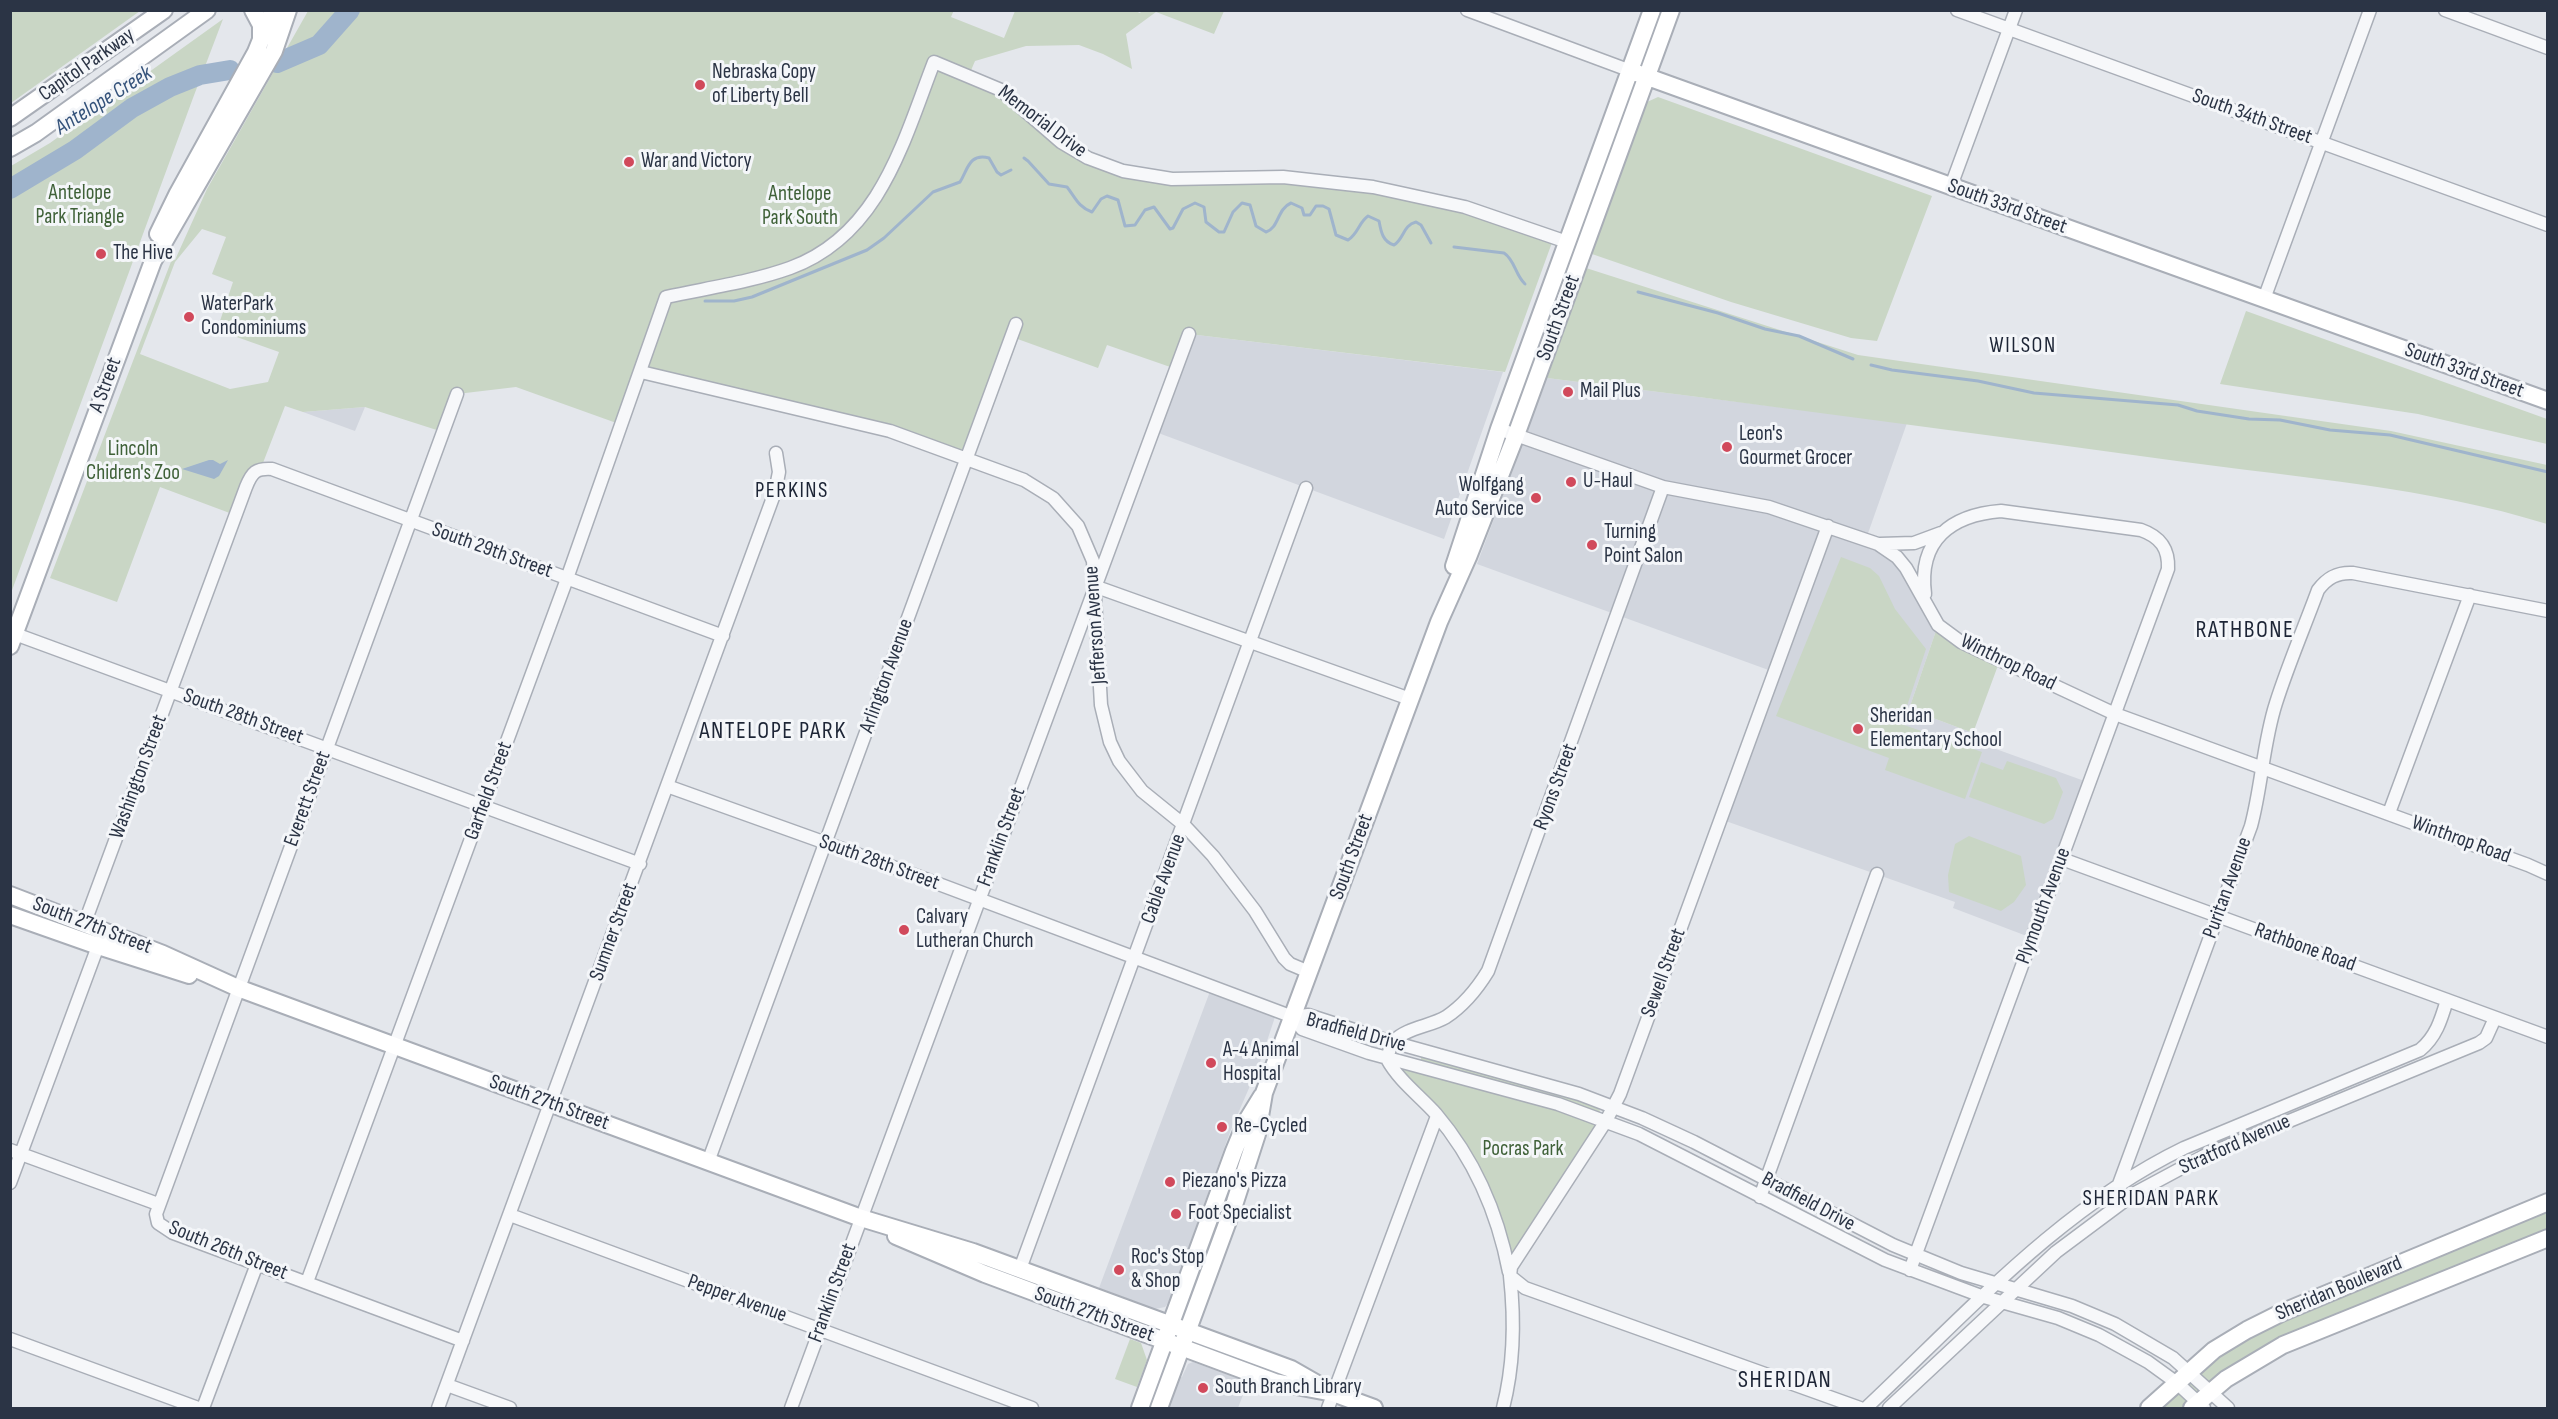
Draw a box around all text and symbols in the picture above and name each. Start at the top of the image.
street label: Capitol Parkway [34,23,140,107]
place label: Nebraska Copy of Liberty Bell [712,60,816,110]
water label: Antelope Creek [51,61,157,141]
marker: Nebraska Copy of Liberty Bell [693,78,707,92]
street label: Memorial Drive [992,80,1092,164]
street label: South 34th Street [2189,84,2315,150]
place label: War and Victory [641,149,752,175]
marker: War and Victory [622,155,636,169]
street label: South 33rd Street [1944,174,2070,240]
park label: Antelope Park Triangle [36,181,124,231]
park label: Antelope Park South [762,182,838,232]
place label: The Hive [113,241,173,267]
marker: The Hive [94,247,108,261]
street label: South Street [1532,272,1586,364]
place label: WaterPark Condominiums [201,292,306,342]
marker: WaterPark Condominiums [182,310,196,324]
district label: WILSON [1989,333,2057,359]
street label: South 33rd Street [2401,338,2527,404]
street label: A Street [84,354,128,416]
place label: Mail Plus [1580,379,1641,405]
marker: Mail Plus [1561,385,1575,399]
place label: Leon's Gourmet Grocer [1739,422,1852,472]
park label: Lincoln Chidren's Zoo [86,437,180,487]
marker: Leon's Gourmet Grocer [1720,440,1734,454]
place label: U-Haul [1583,469,1633,495]
place label: Wolfgang Auto Service [1436,473,1524,523]
marker: U-Haul [1564,475,1578,489]
district label: PERKINS [755,478,829,504]
marker: Wolfgang Auto Service [1529,491,1543,505]
street label: South 29th Street [428,518,556,584]
place label: Turning Point Salon [1604,520,1683,570]
marker: Turning Point Salon [1585,538,1599,552]
street label: Jefferson Avenue [1079,565,1113,685]
street label: Arlington Avenue [855,616,919,736]
district label: RATHBONE [2196,617,2294,645]
street label: Winthrop Road [1956,629,2060,697]
street label: South 28th Street [179,684,307,750]
place label: Sheridan Elementary School [1870,704,2002,754]
street label: Washington Street [105,711,173,843]
district label: ANTELOPE PARK [699,718,847,746]
marker: Sheridan Elementary School [1851,722,1865,736]
street label: Garfield Street [460,738,518,844]
street label: Ryons Street [1529,740,1583,834]
street label: Everett Street [279,748,337,850]
street label: Franklin Street [972,784,1032,890]
street label: Winthrop Road [2408,810,2514,870]
street label: South Street [1325,811,1379,903]
street label: South 28th Street [815,830,943,896]
street label: Cable Avenue [1136,831,1192,927]
street label: Puritan Avenue [2198,834,2258,942]
street label: Plymouth Avenue [2011,844,2077,968]
street label: Sumner Street [585,880,643,984]
street label: South 27th Street [29,892,155,960]
place label: Calvary Lutheran Church [916,905,1034,955]
street label: Rathbone Road [2251,918,2359,978]
marker: Calvary Lutheran Church [897,923,911,937]
street label: Sewell Street [1636,925,1692,1021]
street label: Bradfield Drive [1303,1008,1409,1058]
place label: A-4 Animal Hospital [1223,1038,1299,1088]
marker: A-4 Animal Hospital [1204,1056,1218,1070]
street label: South 27th Street [486,1070,612,1136]
street label: Stratford Avenue [2175,1109,2295,1181]
place label: Re-Cycled [1234,1114,1307,1140]
marker: Re-Cycled [1215,1120,1229,1134]
park label: Pocras Park [1482,1137,1564,1163]
street label: Bradfield Drive [1757,1167,1859,1237]
place label: Piezano's Pizza [1182,1169,1287,1195]
marker: Piezano's Pizza [1163,1175,1177,1189]
district label: SHERIDAN PARK [2083,1186,2219,1212]
place label: Foot Specialist [1188,1201,1292,1227]
marker: Foot Specialist [1169,1207,1183,1221]
street label: South 26th Street [165,1216,291,1286]
street label: Franklin Street [803,1240,863,1346]
place label: Roc's Stop & Shop [1131,1245,1204,1295]
street label: Sheridan Boulevard [2272,1251,2406,1327]
marker: Roc's Stop & Shop [1112,1263,1126,1277]
street label: Pepper Avenue [684,1269,790,1329]
street label: South 27th Street [1031,1282,1157,1348]
district label: SHERIDAN [1738,1367,1832,1395]
place label: South Branch Library [1215,1375,1362,1401]
marker: South Branch Library [1196,1381,1210,1395]

